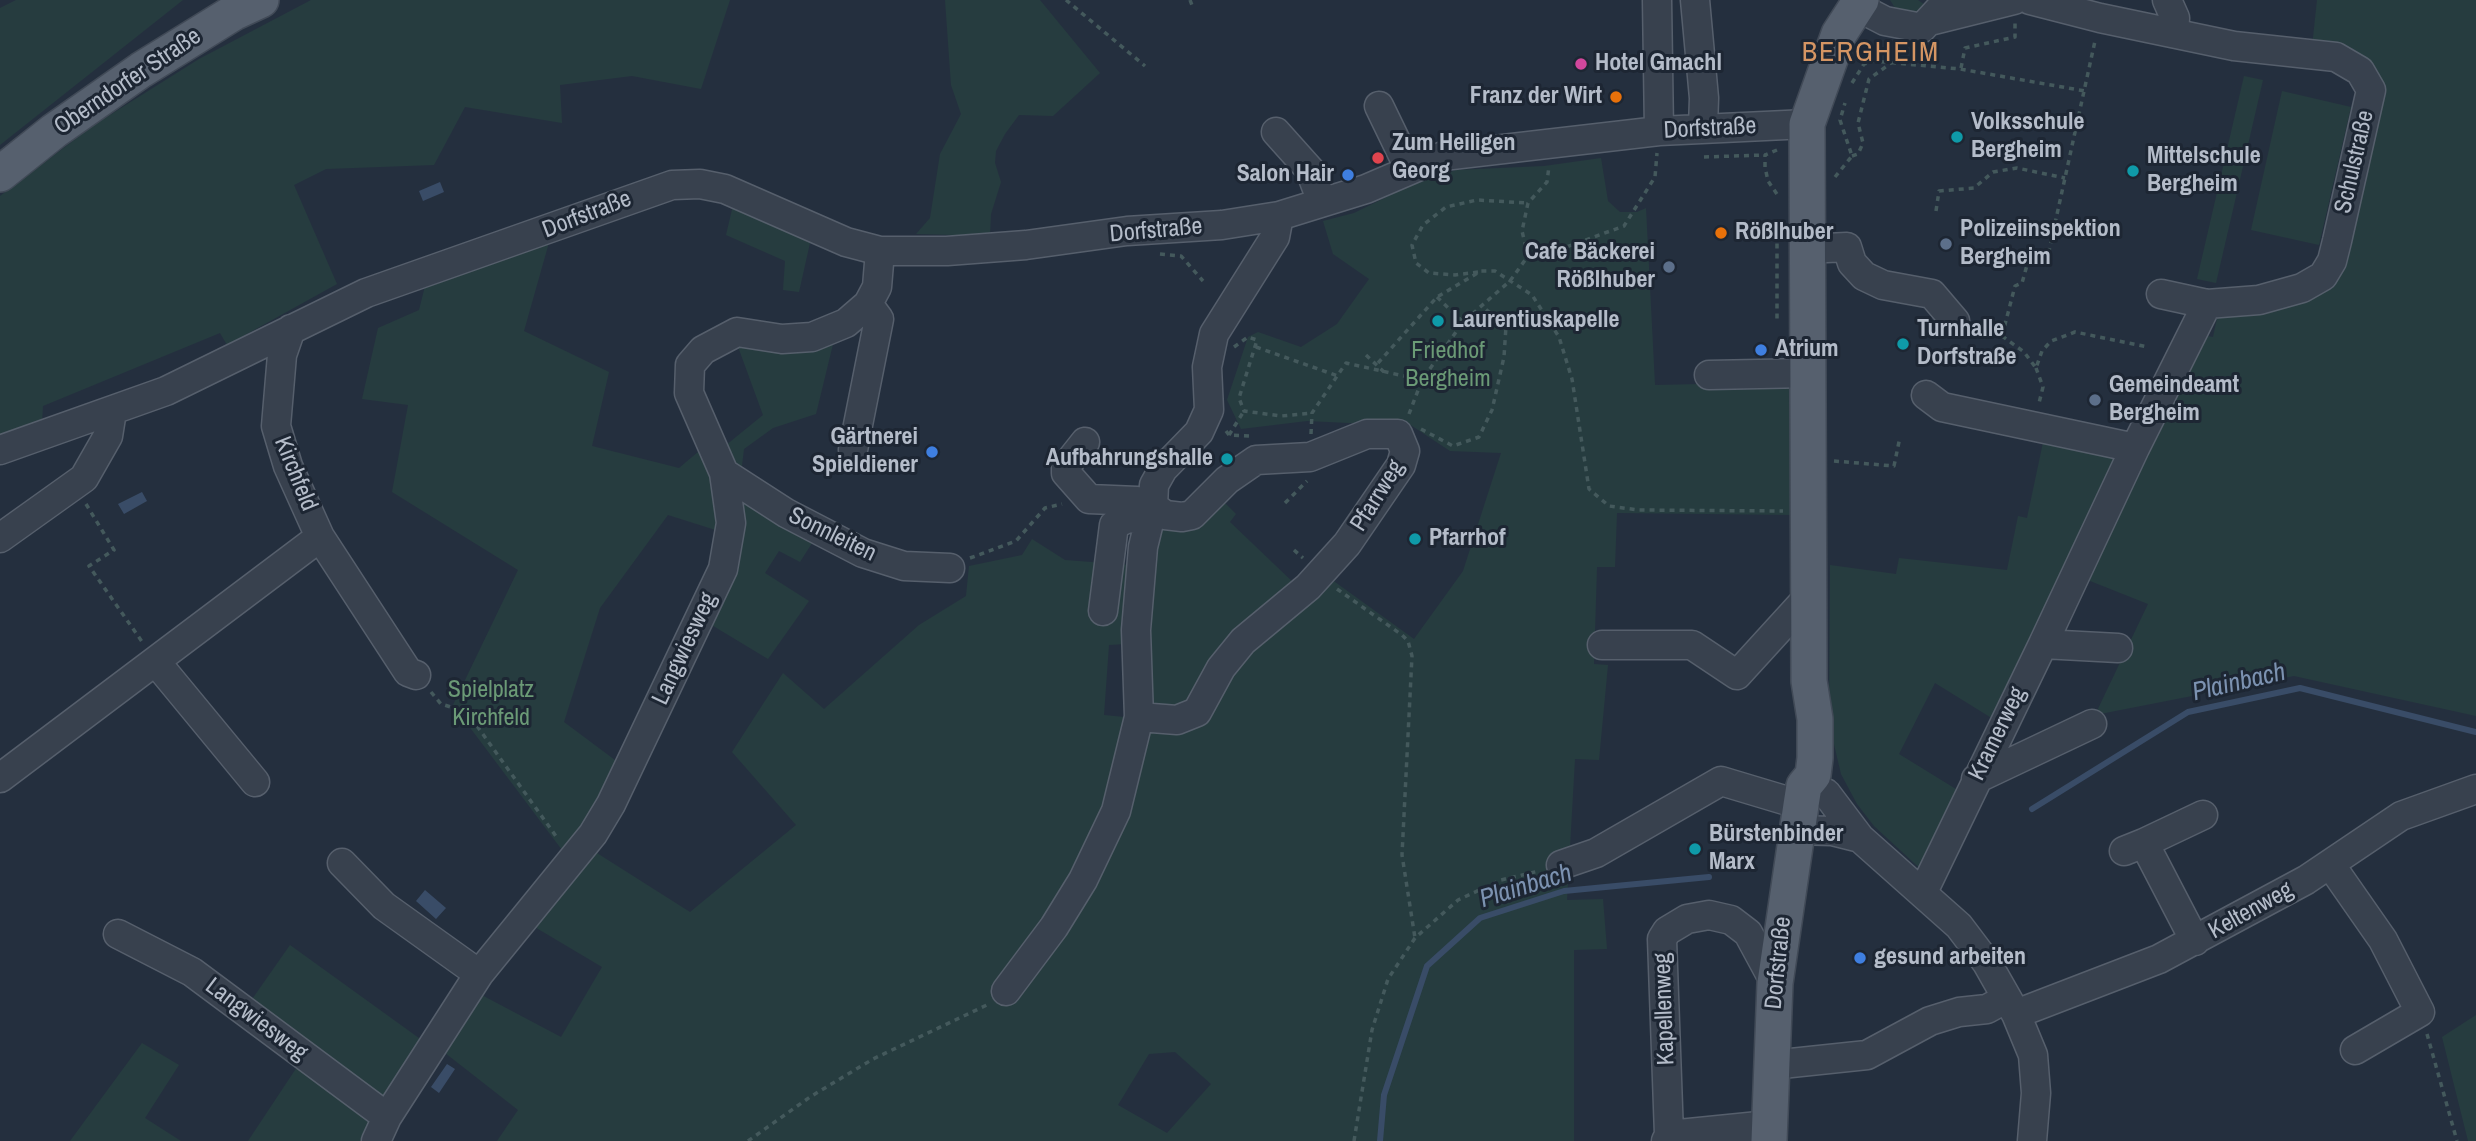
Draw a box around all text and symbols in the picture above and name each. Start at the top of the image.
street label: Oberndorfer Straße [49,22,207,142]
district label: BERGHEIM [1803,36,1939,70]
place label: Hotel Gmachl [1595,50,1722,78]
marker: Hotel Gmachl [1573,56,1589,72]
place label: Franz der Wirt [1470,83,1602,111]
marker: Franz der Wirt [1608,89,1624,105]
street label: Schulstraße [2329,108,2381,216]
place label: Volksschule Bergheim [1971,109,2084,165]
street label: Dorfstraße [1663,112,1757,146]
marker: Volksschule Bergheim [1949,129,1965,145]
place label: Zum Heiligen Georg [1392,130,1516,186]
place label: Mittelschule Bergheim [2147,143,2261,199]
marker: Zum Heiligen Georg [1370,150,1386,166]
place label: Salon Hair [1237,161,1334,189]
marker: Mittelschule Bergheim [2125,163,2141,179]
marker: Salon Hair [1340,167,1356,183]
street label: Dorfstraße [538,185,636,245]
street label: Dorfstraße [1108,213,1204,249]
place label: Polizeiinspektion Bergheim [1960,216,2121,272]
place label: Rößlhuber [1735,219,1833,247]
marker: Rößlhuber [1713,225,1729,241]
marker: Polizeiinspektion Bergheim [1938,236,1954,252]
place label: Cafe Bäckerei Rößlhuber [1525,239,1655,295]
marker: Cafe Bäckerei Rößlhuber [1661,259,1677,275]
place label: Laurentiuskapelle [1452,307,1619,335]
marker: Laurentiuskapelle [1430,313,1446,329]
place label: Turnhalle Dorfstraße [1917,316,2017,372]
place label: Atrium [1775,336,1838,364]
marker: Turnhalle Dorfstraße [1895,336,1911,352]
park label: Friedhof Bergheim [1405,338,1491,394]
marker: Atrium [1753,342,1769,358]
place label: Gemeindeamt Bergheim [2109,372,2239,428]
marker: Gemeindeamt Bergheim [2087,392,2103,408]
place label: Gärtnerei Spieldiener [812,424,918,480]
street label: Kirchfeld [267,433,323,515]
marker: Gärtnerei Spieldiener [924,444,940,460]
place label: Aufbahrungshalle [1046,445,1213,473]
marker: Aufbahrungshalle [1219,451,1235,467]
street label: Pfarrweg [1345,455,1411,537]
street label: Sonnleiten [783,501,881,569]
place label: Pfarrhof [1429,525,1506,553]
marker: Pfarrhof [1407,531,1423,547]
street label: Langwiesweg [647,588,723,710]
water label: Plainbach [2189,657,2289,709]
park label: Spielplatz Kirchfeld [448,677,534,733]
street label: Kramerweg [1963,682,2033,786]
place label: Bürstenbinder Marx [1709,821,1843,877]
marker: Bürstenbinder Marx [1687,841,1703,857]
water label: Plainbach [1476,858,1576,916]
street label: Keltenweg [2204,876,2298,946]
street label: Dorfstraße [1760,915,1798,1011]
place label: gesund arbeiten [1874,944,2026,972]
marker: gesund arbeiten [1852,950,1868,966]
street label: Kapellenweg [1649,952,1681,1066]
street label: Langwiesweg [199,972,313,1068]

